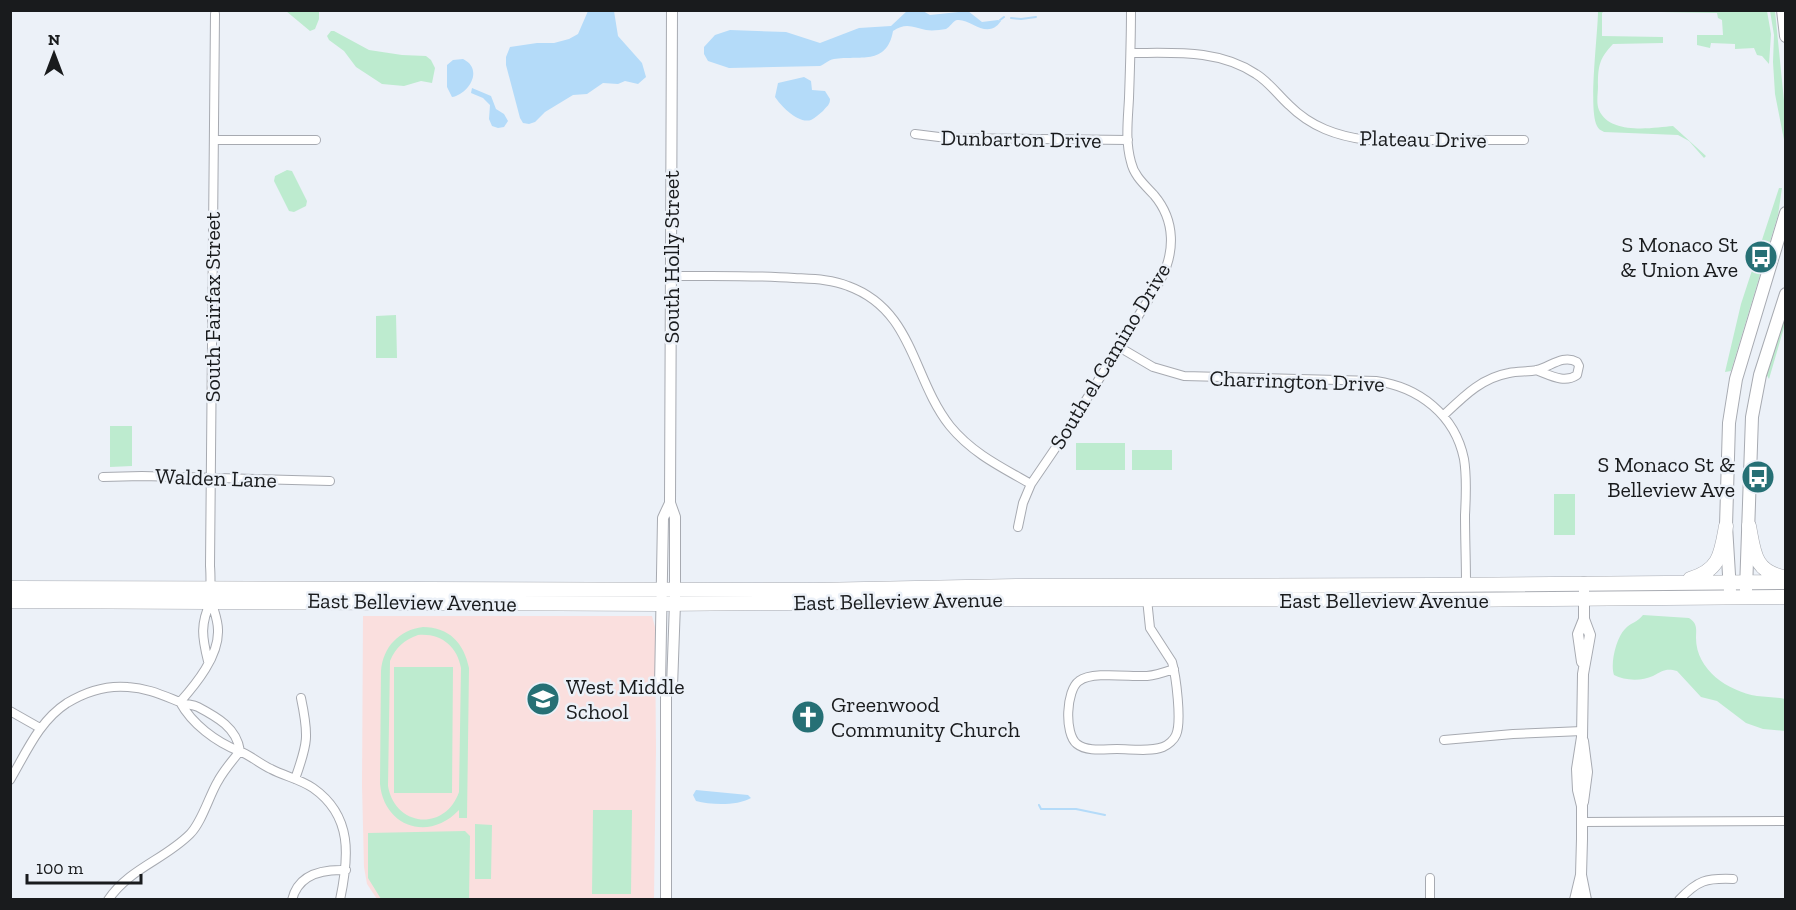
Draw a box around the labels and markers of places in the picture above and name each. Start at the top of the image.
place label: S Monaco St & Union Ave [1620,231,1739,283]
bus stop icon: S Monaco St & Union Ave [1743,239,1779,275]
place label: S Monaco St & Belleview Ave [1597,451,1735,503]
bus stop icon: S Monaco St & Belleview Ave [1740,459,1776,495]
place label: West Middle School [566,673,685,725]
school or university icon: West Middle School [525,681,561,717]
place label: Greenwood Community Church [831,691,1021,743]
church icon: Greenwood Community Church [790,699,826,735]

